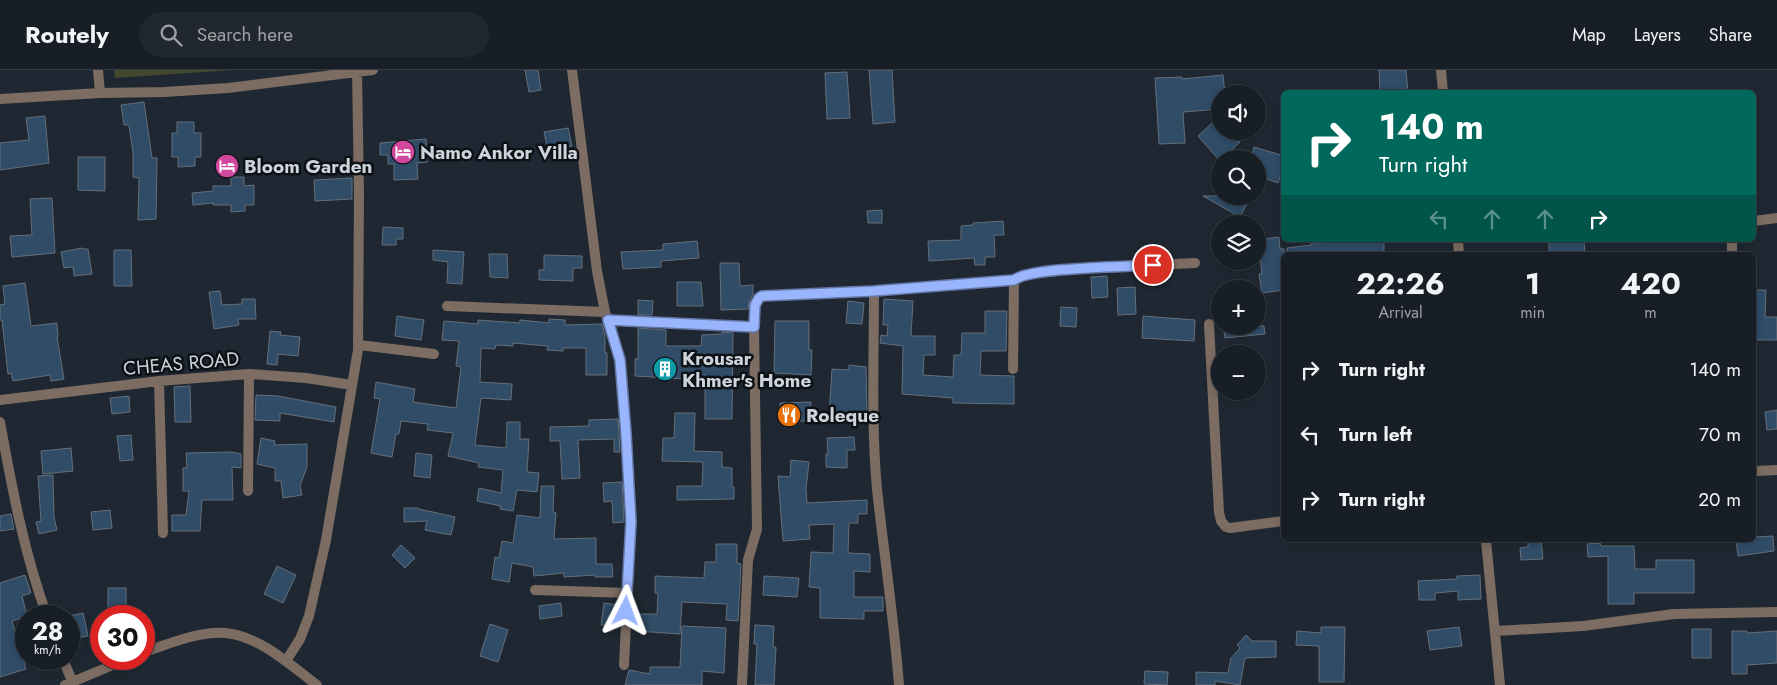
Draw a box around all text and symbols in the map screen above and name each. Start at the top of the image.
search box [139,12,489,57]
text: Routely [25,17,109,52]
icon: search [157,21,185,49]
text: Search here [197,21,293,48]
text: Map [1572,22,1606,48]
text: Layers [1634,22,1681,48]
text: Share [1709,22,1752,48]
map controls [1211,85,1266,400]
button: sound [1211,85,1266,140]
text: 140 m [1379,102,1484,152]
icon: right [1296,110,1361,175]
hotel icon: Namo Ankor Villa [390,139,416,165]
place label: Namo Ankor Villa [420,139,578,166]
text: Turn right [1379,148,1467,180]
button: search [1211,150,1266,205]
hotel icon: Bloom Garden [214,153,240,179]
place label: Bloom Garden [244,153,373,180]
icon: left [1425,205,1453,233]
icon: ahead [1478,205,1506,233]
icon: ahead [1531,205,1559,233]
icon: right [1584,205,1612,233]
button: layers [1211,215,1266,270]
pin [1132,244,1174,286]
icon: arrive [1139,251,1167,279]
text: 22:26 [1356,262,1445,305]
text: 1 [1525,262,1540,305]
text: 420 [1620,262,1681,305]
button: + [1211,280,1266,335]
text: Arrival [1379,301,1423,324]
text: min [1520,301,1545,324]
text: m [1644,301,1657,324]
street label: CHEAS ROAD [122,345,240,382]
place label: Krousar Khmer's Home [682,345,811,394]
button: − [1211,345,1266,400]
building icon: Krousar Khmer's Home [652,356,678,382]
icon: right [1296,356,1324,384]
text: Turn right [1339,356,1425,383]
text: 140 m [1689,356,1741,383]
restaurant icon: Roleque [776,402,802,428]
place label: Roleque [806,402,879,429]
icon: left [1296,421,1324,449]
text: Turn left [1339,421,1412,448]
text: 70 m [1699,421,1741,448]
icon: right [1296,486,1324,514]
text: Turn right [1339,486,1425,513]
text: 20 m [1698,486,1741,513]
position arrow [599,584,651,636]
speed limit sign: 30 [90,605,155,670]
text: 28 [31,613,64,649]
text: km/h [34,641,61,659]

